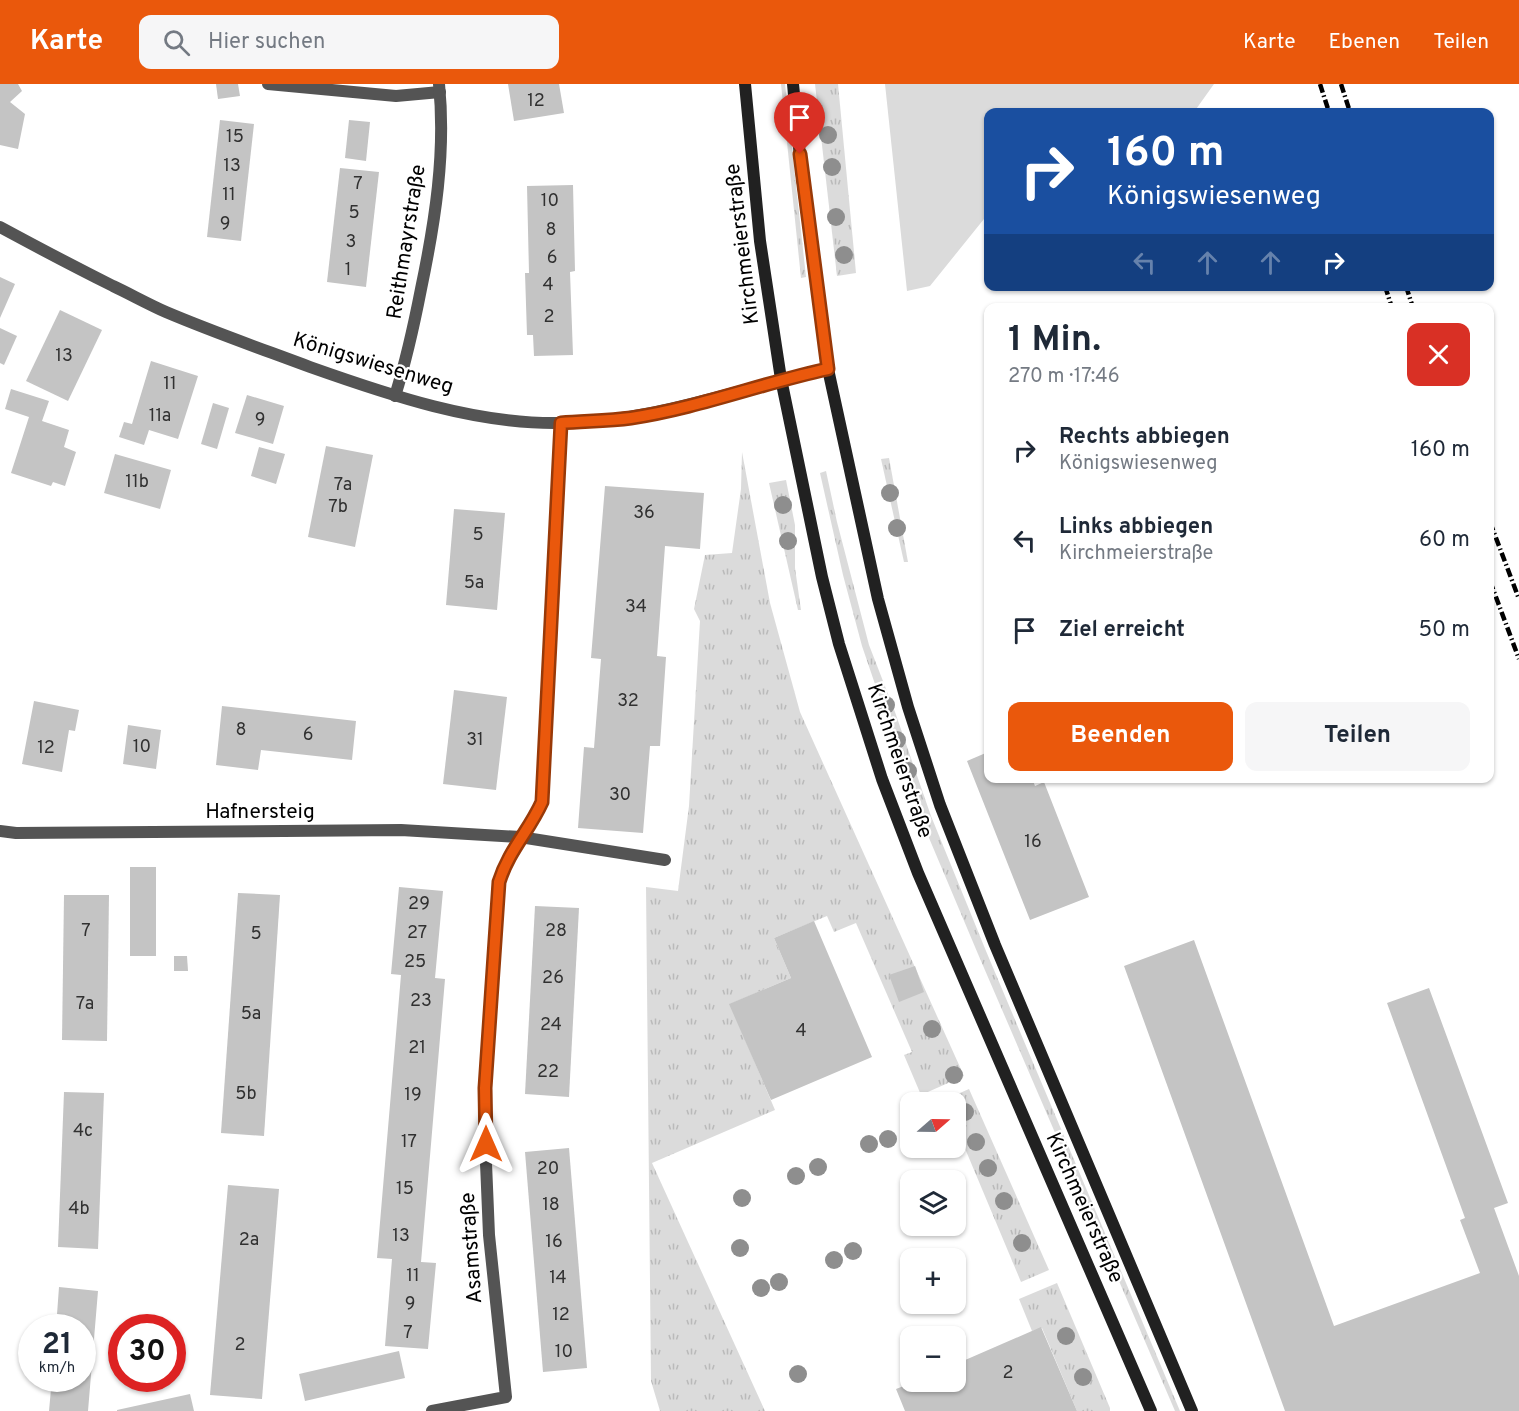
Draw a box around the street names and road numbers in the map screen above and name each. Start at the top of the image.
street label: Kirchmeierstraße [720,162,766,326]
street label: Reithmayrstraße [381,163,433,321]
street label: Königswiesenweg [290,327,456,401]
street label: Kirchmeierstraße [860,680,938,842]
street label: Hafnersteig [205,799,315,826]
street label: Kirchmeierstraße [1039,1128,1129,1288]
street label: Asamstraße [455,1192,489,1304]

